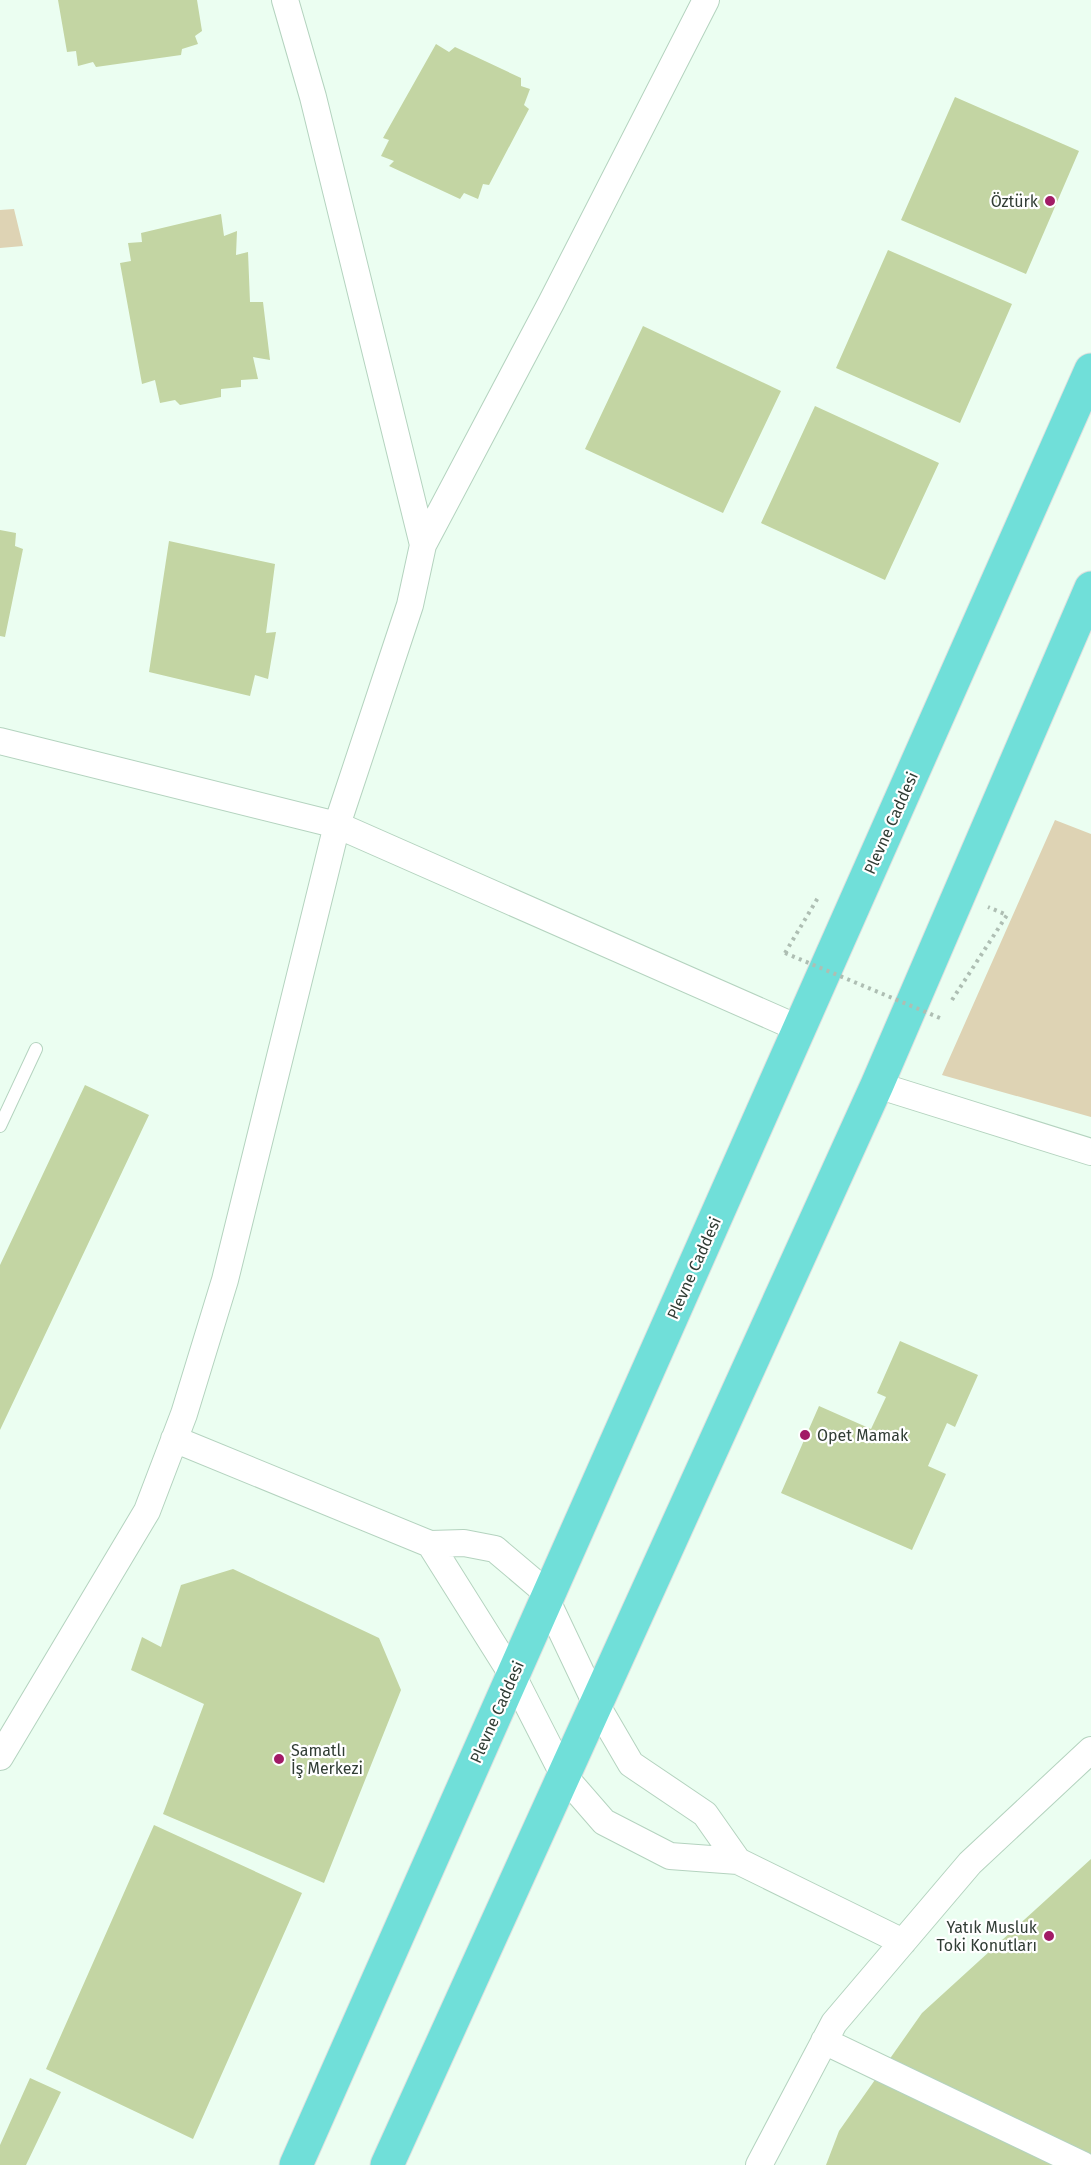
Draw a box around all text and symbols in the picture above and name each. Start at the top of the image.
place label: Öztürk [991,192,1039,211]
marker: Öztürk [1043,194,1057,208]
street label: Plevne Caddesi [860,769,922,877]
street label: Plevne Caddesi [663,1214,725,1322]
place label: Opet Mamak [817,1426,909,1445]
marker: Opet Mamak [798,1428,812,1442]
street label: Plevne Caddesi [466,1658,528,1766]
place label: Samatlı İş Merkezi [291,1741,363,1779]
marker: Samatlı İş Merkezi [272,1752,286,1766]
place label: Yatık Musluk Toki Konutları [936,1918,1038,1955]
marker: Yatık Musluk Toki Konutları [1042,1929,1056,1943]

